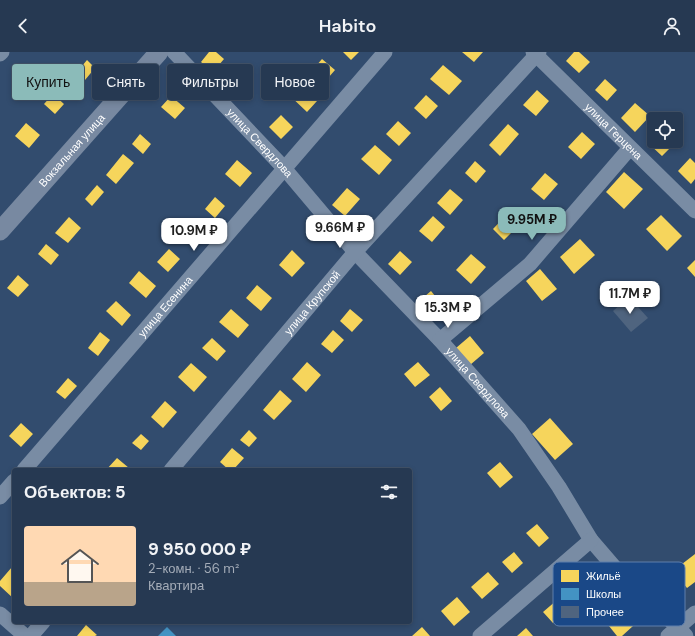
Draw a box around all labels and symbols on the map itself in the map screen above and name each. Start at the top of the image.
street label: улица Герцена [582,100,646,163]
street label: улица Свердлова [224,105,296,181]
street label: Вокзальная улица [36,110,108,190]
pin: 9.95M ₽ [495,207,569,241]
pin: 9.66M ₽ [303,215,377,249]
pin: 10.9M ₽ [157,218,231,252]
street label: улица Крупской [281,268,343,338]
street label: улица Есенина [135,272,196,340]
pin: 11.7M ₽ [593,281,667,315]
pin: 15.3M ₽ [411,295,485,329]
street label: улица Свердлова [443,344,513,421]
legend [553,562,685,626]
text: Жильё [586,569,621,583]
text: Школы [586,587,621,601]
text: Прочее [586,605,624,619]

